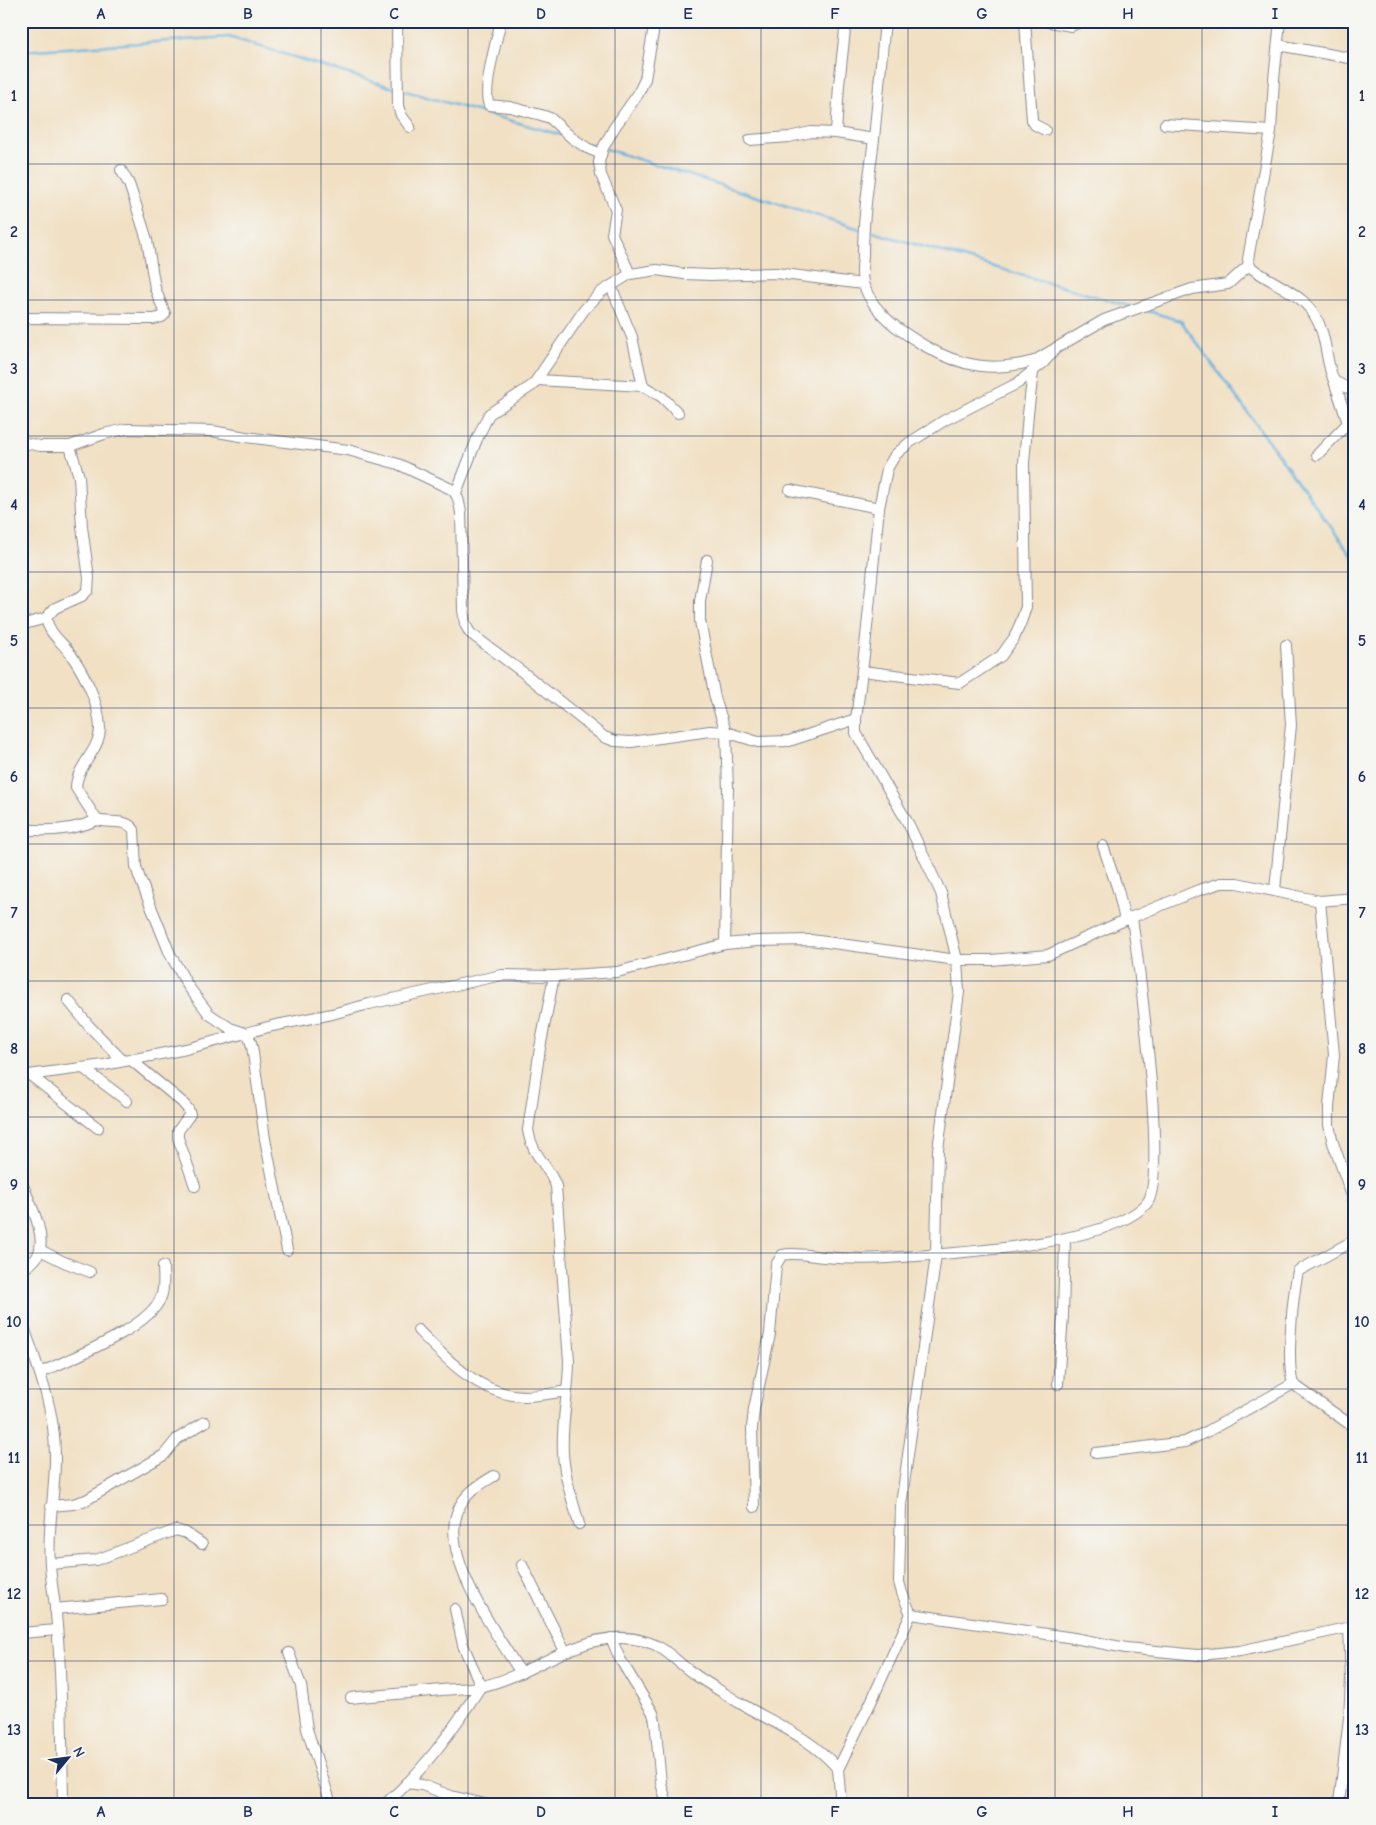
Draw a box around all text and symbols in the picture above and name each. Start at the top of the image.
text: A [97,5,106,23]
text: B [243,5,253,23]
text: C [389,5,399,23]
text: D [536,5,546,23]
text: E [683,5,693,23]
text: F [830,5,840,23]
text: G [976,5,988,23]
text: H [1122,5,1134,23]
text: I [1272,5,1278,23]
text: 1 [11,87,17,105]
text: 1 [1359,87,1365,105]
text: 2 [10,223,18,241]
text: 2 [1358,223,1366,241]
text: 3 [10,360,18,378]
text: 3 [1358,360,1366,378]
text: 4 [10,496,18,514]
text: 4 [1358,496,1366,514]
text: 5 [10,632,18,650]
text: 5 [1358,632,1366,650]
text: 6 [10,768,18,786]
text: 6 [1358,768,1366,786]
text: 7 [10,904,18,922]
text: 7 [1358,904,1366,922]
text: 8 [10,1040,18,1058]
text: 8 [1358,1040,1366,1058]
text: 9 [10,1176,18,1194]
text: 9 [1358,1176,1366,1194]
text: 10 [6,1313,22,1331]
text: 10 [1354,1313,1370,1331]
text: 11 [8,1449,20,1467]
text: 11 [1356,1449,1368,1467]
text: 12 [7,1585,21,1603]
text: 12 [1355,1585,1369,1603]
text: 13 [7,1721,21,1739]
text: 13 [1355,1721,1369,1739]
north arrow [42,1732,92,1782]
text: N [69,1744,89,1760]
text: A [97,1803,106,1821]
text: B [243,1803,253,1821]
text: C [389,1803,399,1821]
text: D [536,1803,546,1821]
text: E [683,1803,693,1821]
text: F [830,1803,840,1821]
text: G [976,1803,988,1821]
text: H [1122,1803,1134,1821]
text: I [1272,1803,1278,1821]

